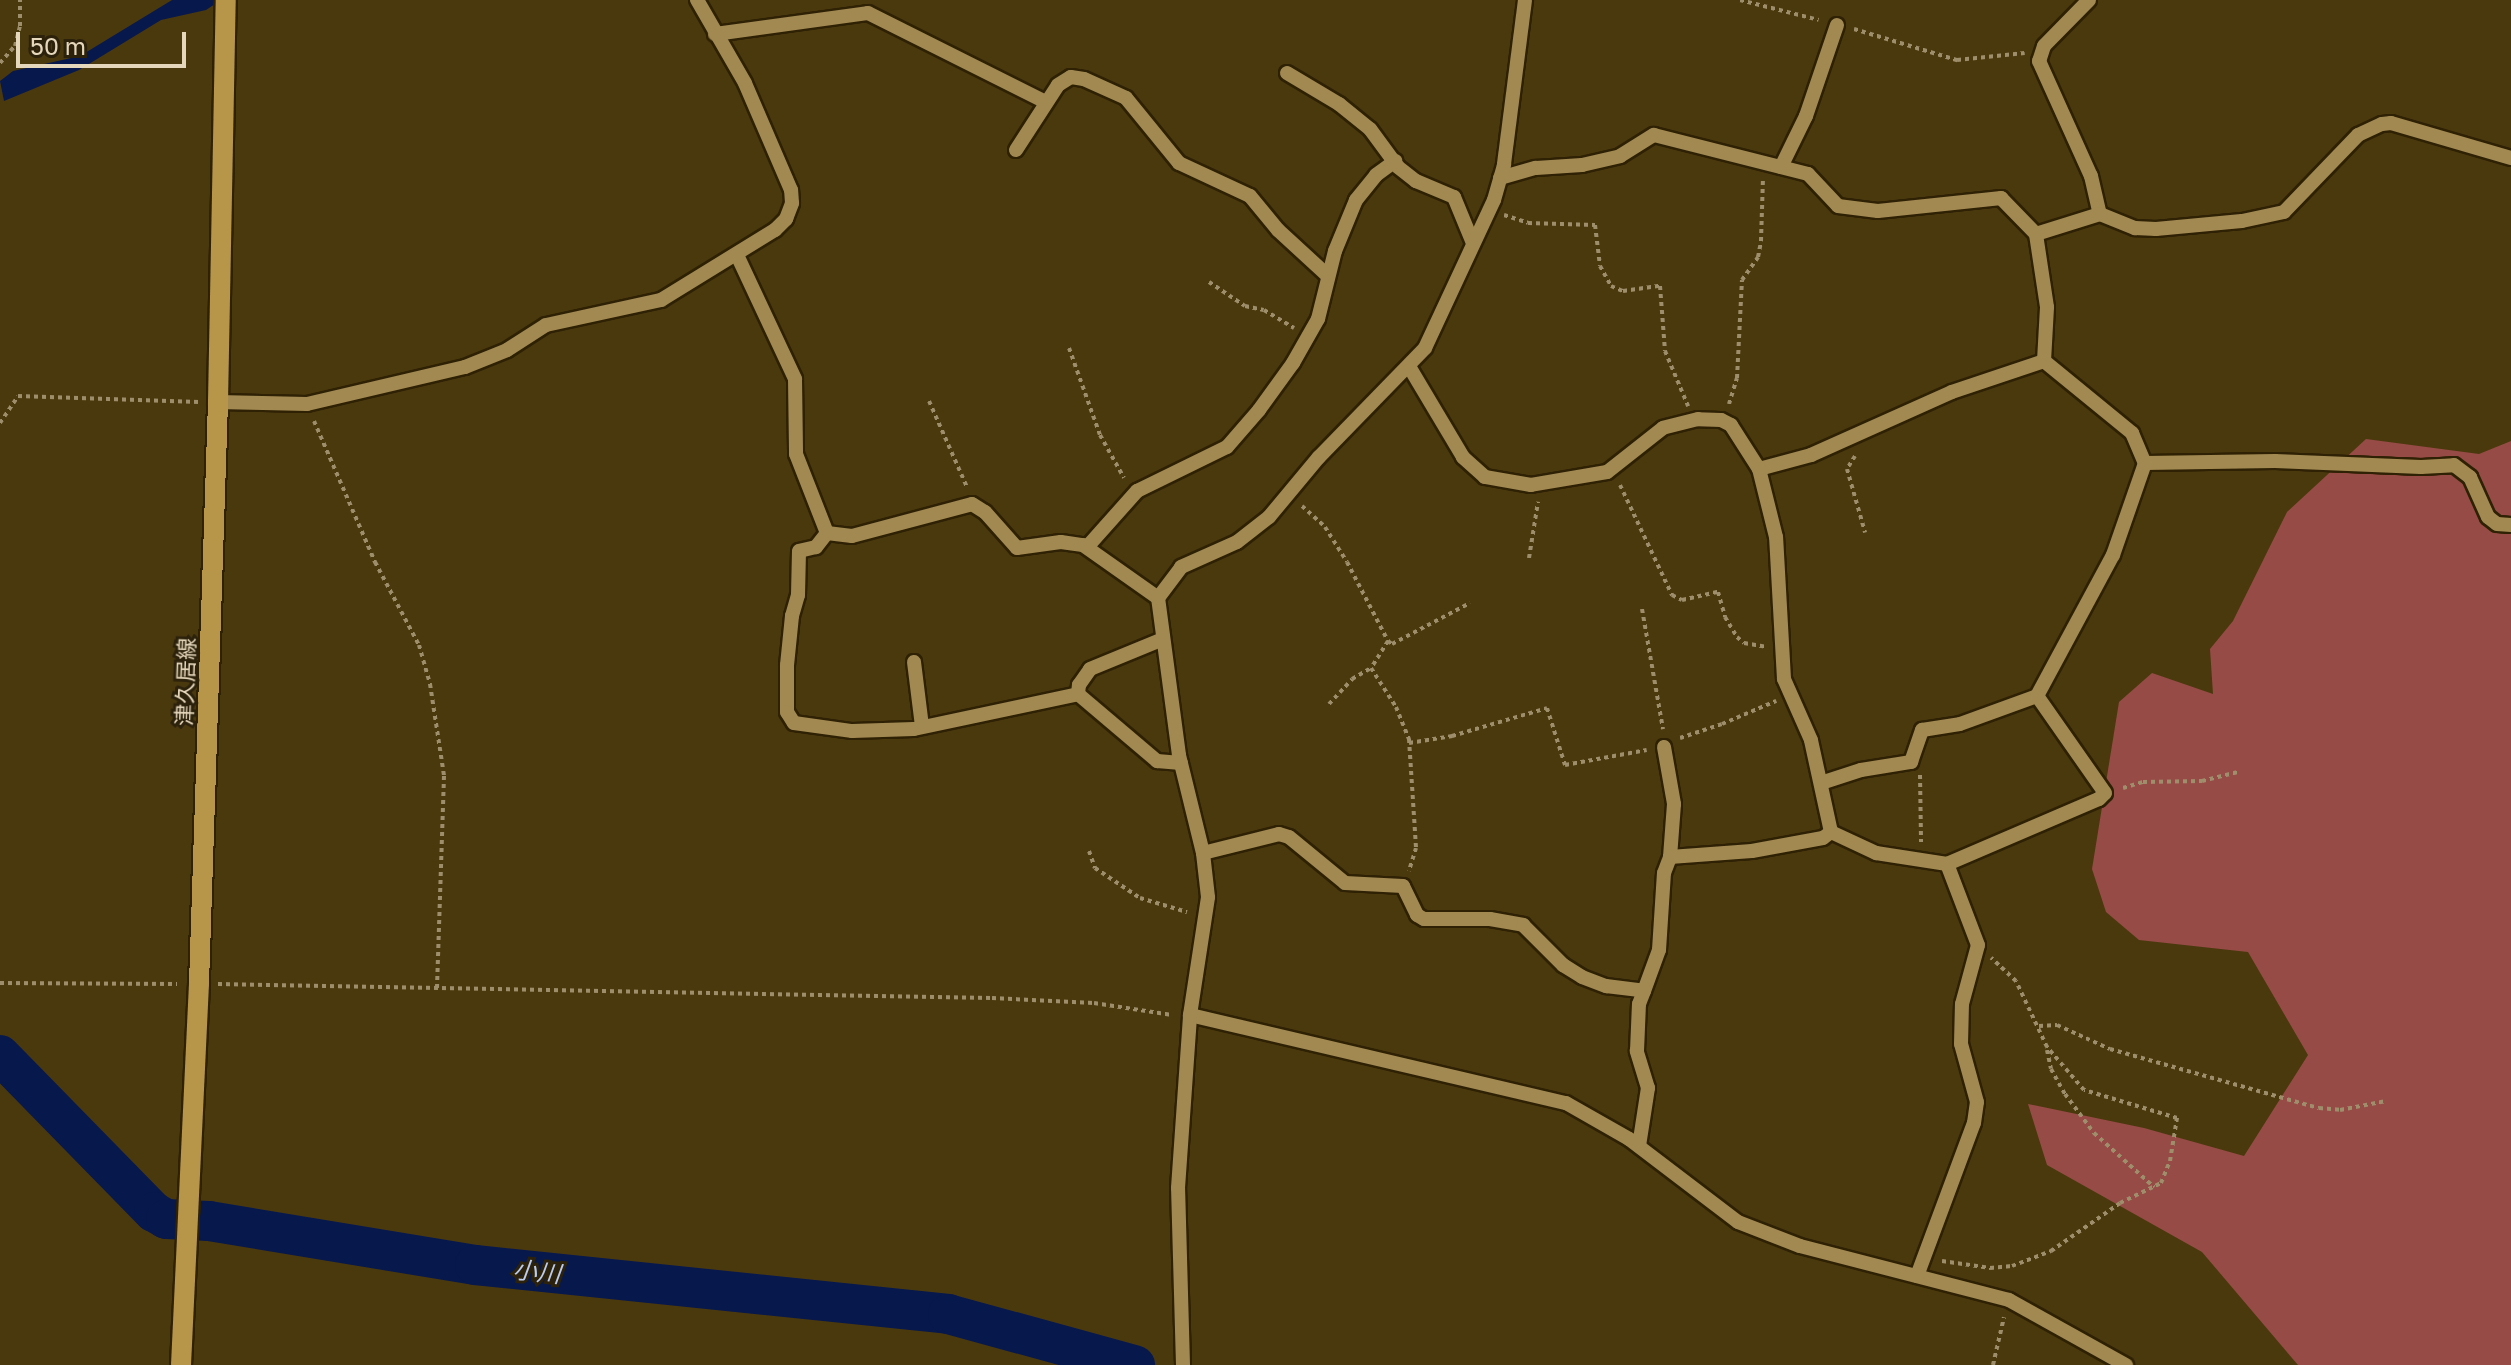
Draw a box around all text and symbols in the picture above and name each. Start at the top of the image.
scale bar [20,16,190,66]
text: 50 m [30,31,86,60]
street label: 津久居線 [170,638,200,726]
water label: 小川 [512,1254,562,1288]

